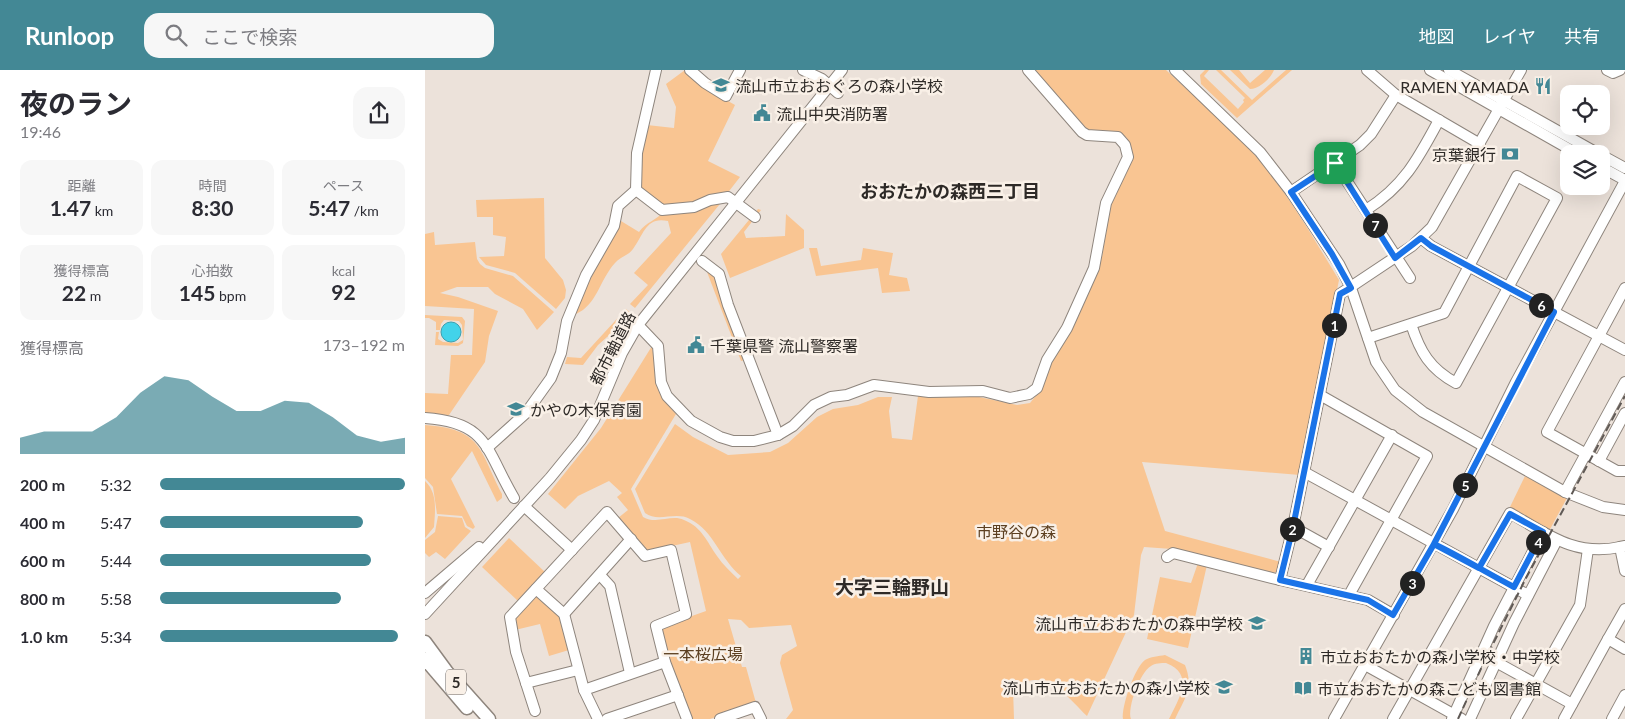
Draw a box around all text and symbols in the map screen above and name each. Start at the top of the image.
search box [144,13,494,58]
text: Runloop [25,21,114,50]
icon: search [162,21,190,49]
text: ここで検索 [202,25,297,48]
text: 地図 [1419,25,1455,47]
text: レイヤ [1483,25,1536,47]
text: 共有 [1564,25,1600,47]
school or university icon: 流山市立おおぐろの森小学校 [711,75,731,95]
place label: 流山市立おおぐろの森小学校 [735,76,943,95]
restaurant icon: RAMEN YAMADA [1533,76,1553,96]
place label: RAMEN YAMADA [1400,77,1529,96]
map controls [1560,85,1610,195]
button: locate [1560,85,1610,135]
text: 夜のラン [20,86,132,120]
button: share [353,87,405,139]
public building icon: 流山中央消防署 [752,103,772,123]
place label: 流山中央消防署 [776,104,888,123]
text: 19:46 [20,122,61,141]
pin [1314,142,1356,184]
bank icon: 京葉銀行 [1500,144,1520,164]
place label: 京葉銀行 [1432,145,1496,164]
button: layers [1560,145,1610,195]
icon: arrive [1321,149,1349,177]
text: 距離 [68,177,96,194]
text: 時間 [199,177,227,194]
text: ペース [323,177,364,194]
district label: おおたかの森西三丁目 [860,180,1040,202]
text: 1.47 [50,195,91,220]
text: 8:30 [192,195,233,220]
text: 5:47 [308,195,350,220]
text: km [91,202,113,219]
text: /km [350,202,379,219]
pin: 7 [1363,212,1387,238]
text: 7 [1371,217,1380,234]
text: 獲得標高 [54,262,110,279]
text: 心拍数 [192,262,234,279]
text: kcal [332,262,355,279]
text: 92 [331,279,356,304]
text: 22 [62,280,86,305]
text: 145 [179,280,215,305]
text: m [86,287,101,304]
text: bpm [215,287,246,304]
pin: 6 [1529,292,1553,318]
text: 6 [1537,297,1546,314]
street label: 都市軸道路 [585,308,639,388]
pin: 1 [1321,312,1347,338]
text: 1 [1330,317,1339,334]
text: 173–192 m [323,335,405,354]
public building icon: 千葉県警 流山警察署 [686,335,706,355]
place label: 千葉県警 流山警察署 [710,336,858,355]
text: 獲得標高 [20,338,84,357]
school or university icon: かやの木保育園 [506,399,526,419]
place label: かやの木保育園 [530,400,642,419]
pin: 5 [1453,472,1477,498]
text: 200 m [20,475,65,494]
text: 5:32 [100,475,132,494]
text: 5 [1461,477,1470,494]
text: 400 m [20,513,65,532]
text: 5:47 [100,513,132,532]
pin: 2 [1279,516,1305,542]
text: 2 [1288,521,1297,538]
park label: 市野谷の森 [976,522,1056,541]
pin: 4 [1525,530,1551,554]
text: 4 [1534,534,1543,551]
text: 600 m [20,551,65,570]
text: 5:44 [100,551,132,570]
pin: 3 [1399,570,1425,596]
district label: 大字三輪野山 [835,575,949,598]
text: 3 [1408,575,1417,592]
text: 800 m [20,589,65,608]
text: 5:58 [100,589,132,608]
school or university icon: 流山市立おおたかの森中学校 [1247,613,1267,633]
place label: 流山市立おおたかの森中学校 [1035,614,1243,633]
text: 1.0 km [20,627,68,646]
text: 5:34 [100,627,132,646]
park label: 一本桜広場 [663,644,743,663]
building icon: 市立おおたかの森小学校・中学校 [1296,646,1316,666]
place label: 市立おおたかの森小学校・中学校 [1320,647,1560,666]
road number: 5 [446,670,466,694]
school or university icon: 流山市立おおたかの森小学校 [1214,677,1234,697]
place label: 流山市立おおたかの森小学校 [1002,678,1210,697]
library icon: 市立おおたかの森こども図書館 [1293,678,1313,698]
place label: 市立おおたかの森こども図書館 [1317,679,1541,698]

